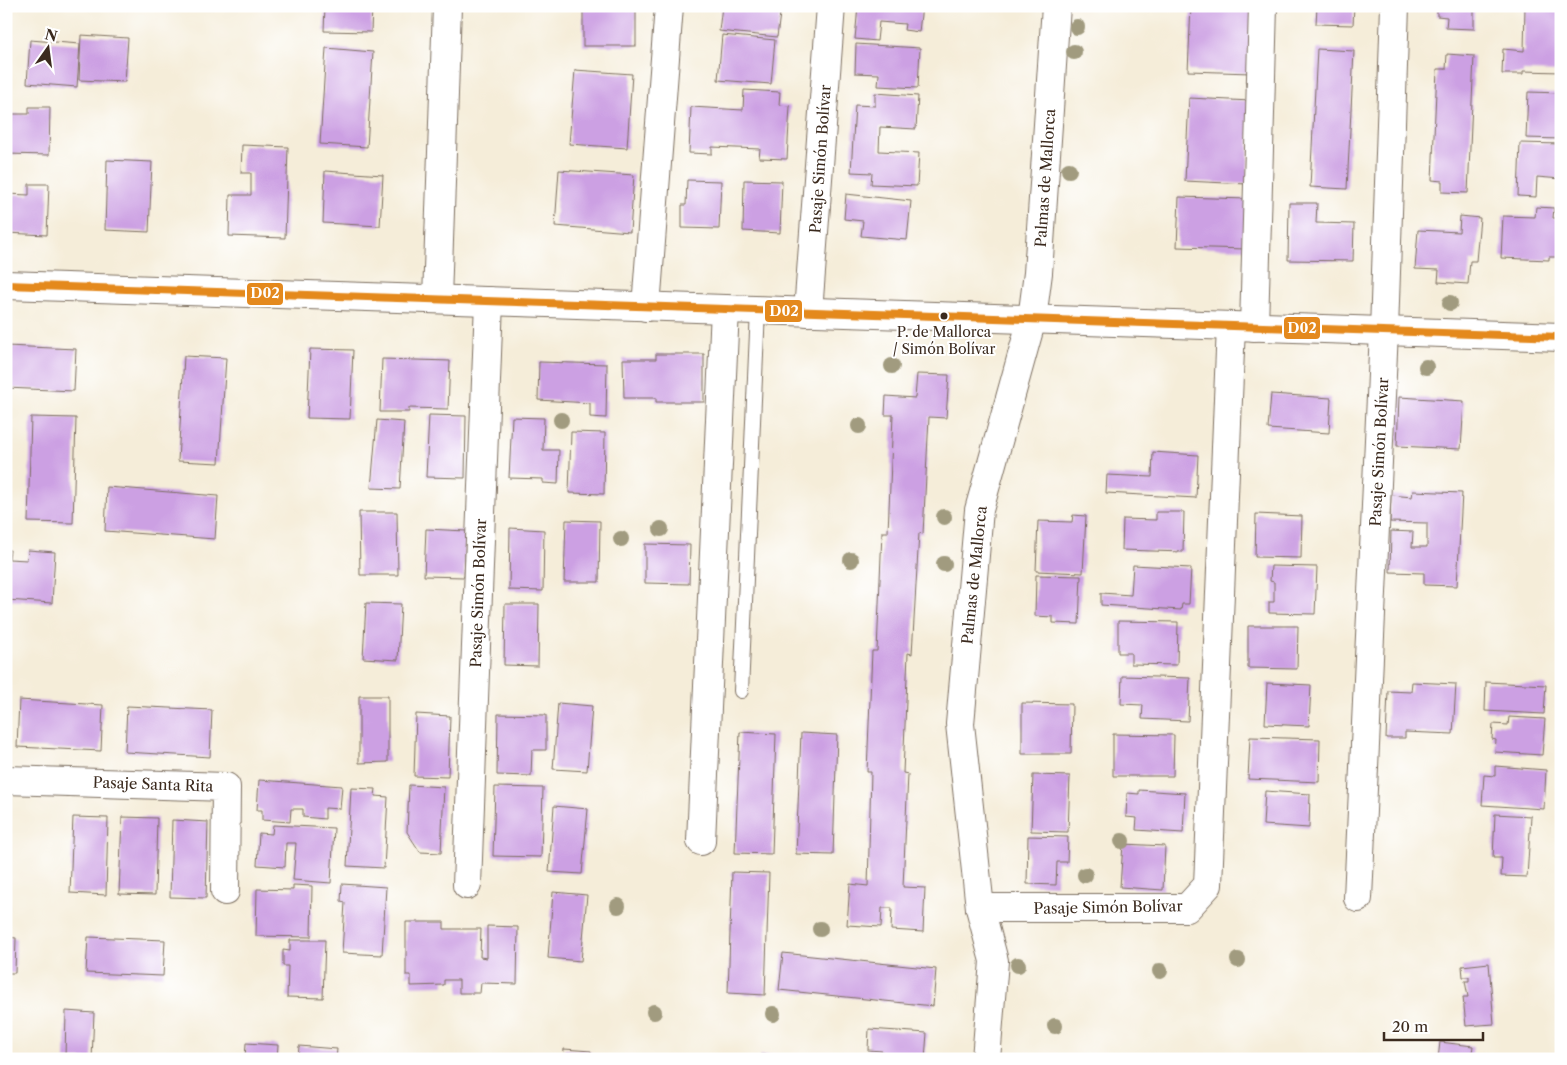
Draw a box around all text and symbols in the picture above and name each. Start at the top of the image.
north arrow [22,22,72,72]
text: N [43,25,59,46]
street label: Pasaje Simón Bolívar [805,83,835,234]
street label: Palmas de Mallorca [1031,108,1059,248]
line badge: D02 [246,282,284,306]
text: D02 [250,284,280,302]
line badge: D02 [764,299,803,323]
text: D02 [769,302,799,320]
marker: P. de Mallorca / Simón Bolívar [939,311,949,321]
line badge: D02 [1283,316,1321,340]
text: D02 [1287,319,1317,337]
place label: P. de Mallorca / Simón Bolívar [893,323,995,358]
street label: Pasaje Simón Bolívar [1366,376,1392,527]
street label: Palmas de Mallorca [957,505,991,645]
street label: Pasaje Simón Bolívar [466,517,490,668]
street label: Pasaje Santa Rita [92,772,214,796]
street label: Pasaje Simón Bolívar [1033,896,1183,918]
scale bar [1384,1010,1483,1042]
text: 20 m [1392,1017,1428,1036]

